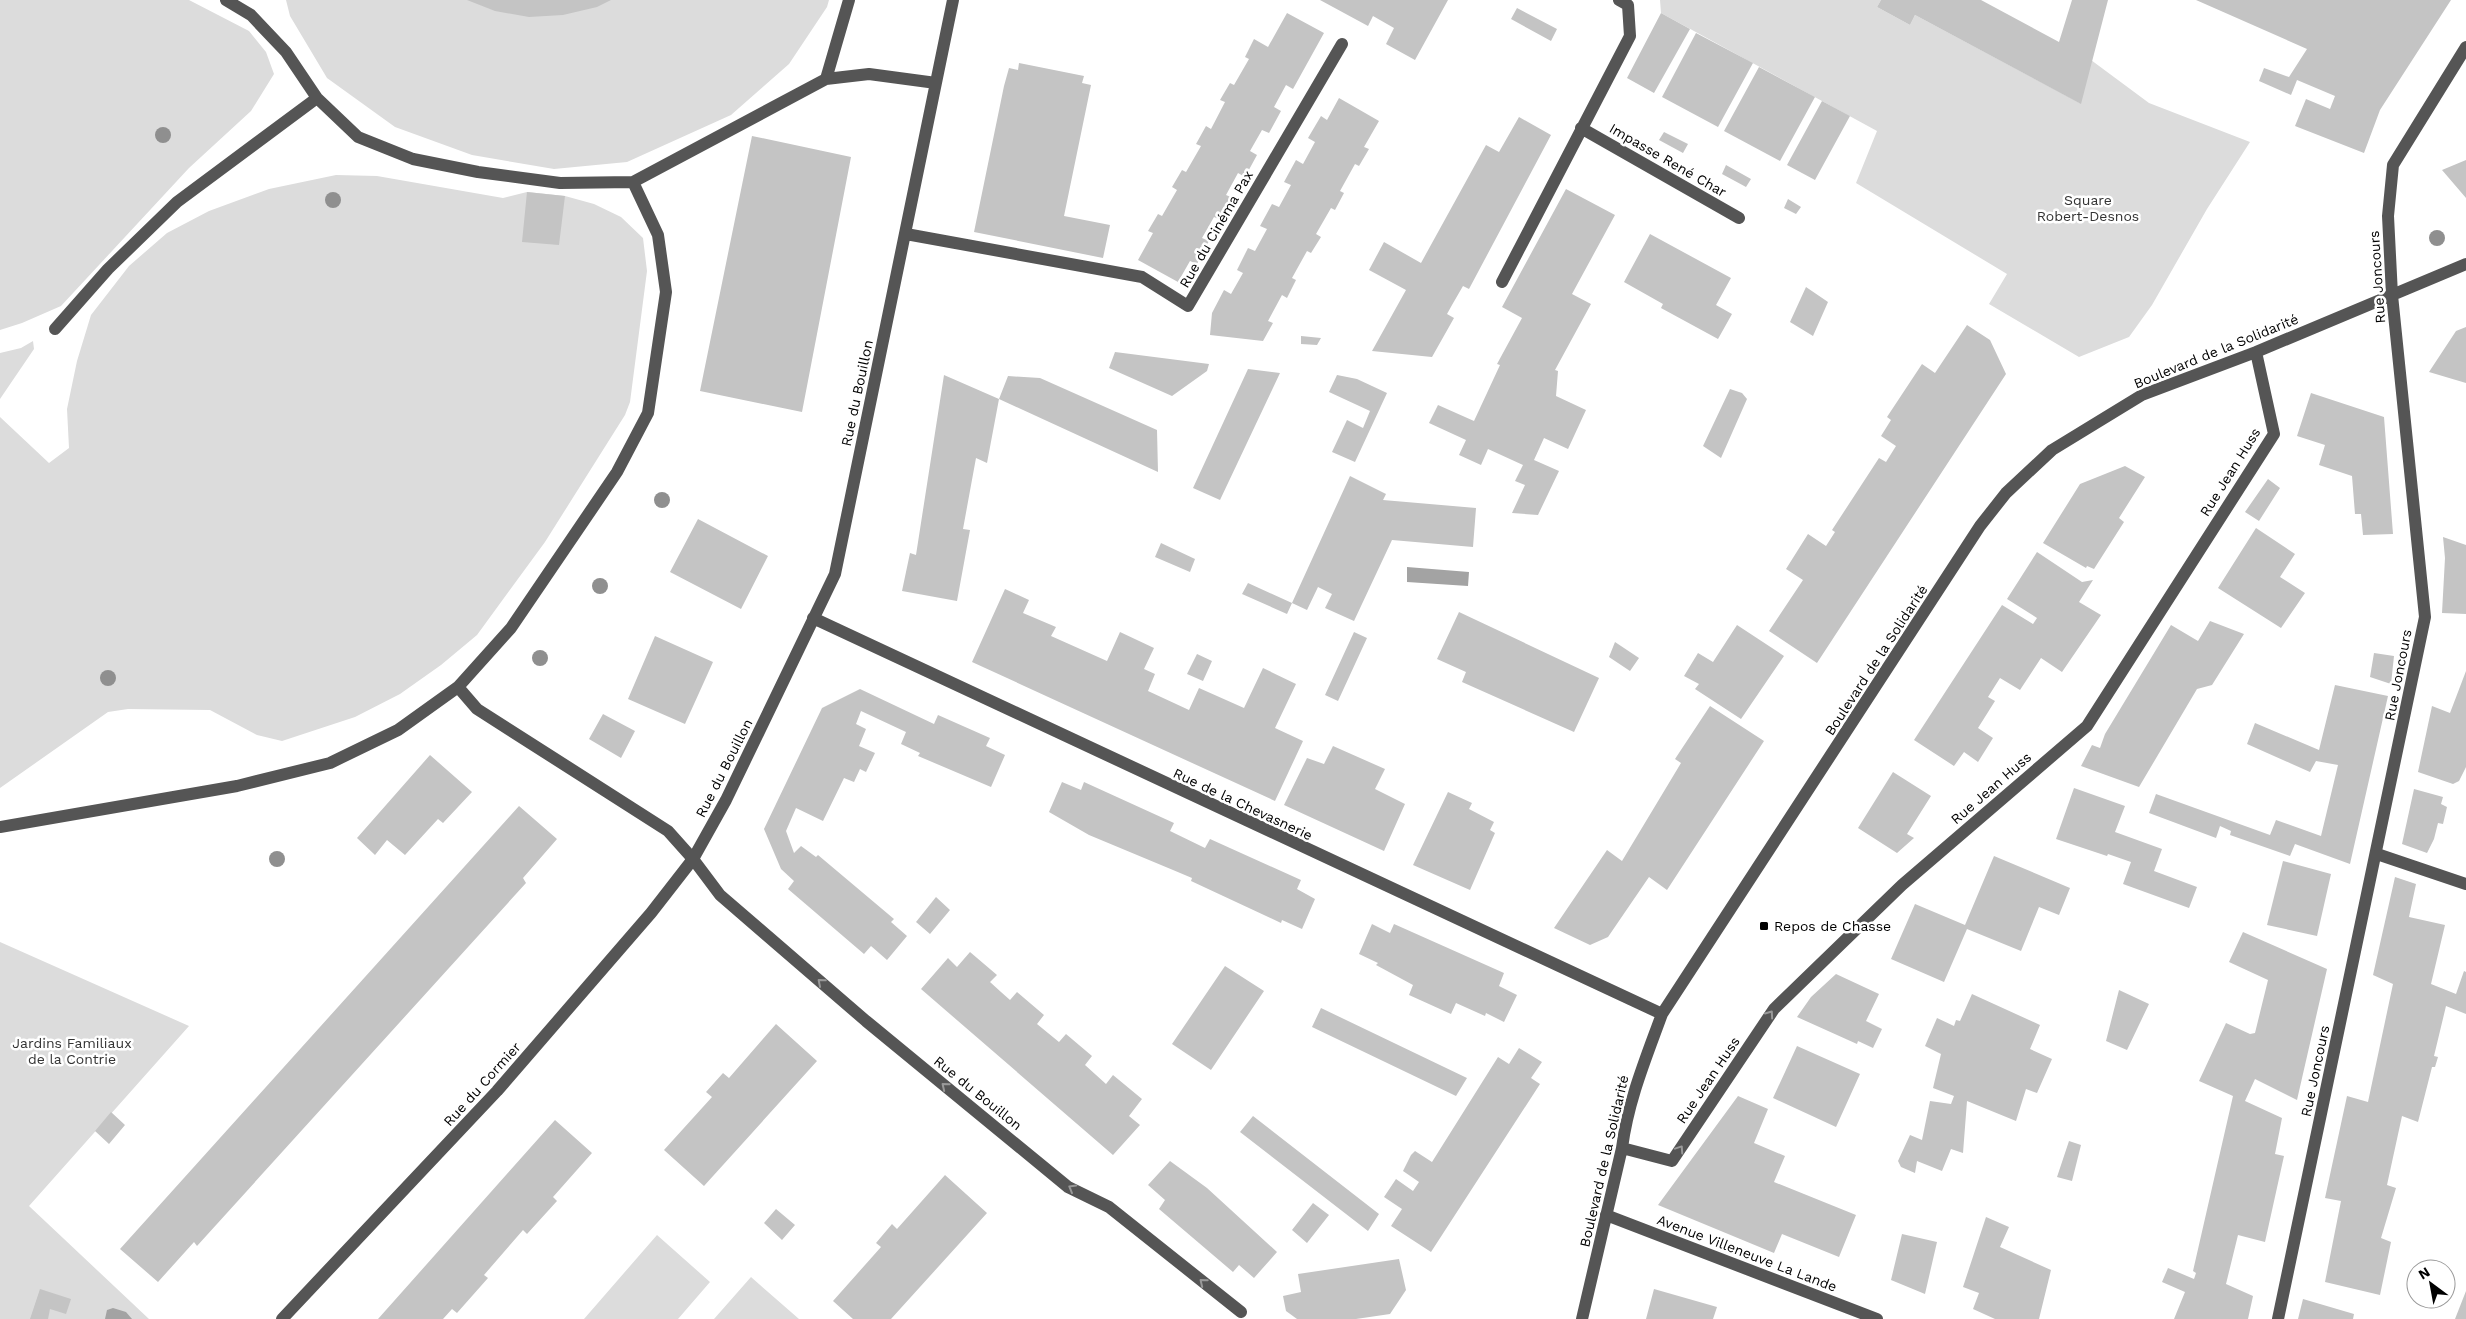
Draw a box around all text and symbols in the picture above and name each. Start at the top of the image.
street label: Impasse René Char [1607,120,1730,200]
street label: Rue du Cinéma Pax [1176,168,1256,290]
park label: Square Robert-Desnos [2037,192,2139,224]
street label: Rue Joncours [2366,230,2388,324]
street label: Boulevard de la Solidarité [2131,311,2301,391]
street label: Rue du Bouillon [838,338,876,448]
street label: Rue Jean Huss [2196,425,2264,519]
street label: Boulevard de la Solidarité [1821,582,1931,738]
street label: Rue Joncours [2381,628,2415,722]
street label: Rue du Bouillon [692,716,756,820]
street label: Rue Jean Huss [1948,749,2034,827]
street label: Rue de la Chevasnerie [1171,765,1315,843]
place label: Repos de Chasse [1774,918,1891,934]
marker: Repos de Chasse [1758,920,1770,932]
one-way arrow [817,978,826,987]
one-way arrow [1764,1010,1773,1020]
street label: Rue Joncours [2298,1024,2332,1118]
street label: Rue Jean Huss [1673,1034,1743,1126]
park label: Jardins Familiaux de la Contrie [12,1035,132,1067]
street label: Rue du Cormier [440,1039,524,1129]
street label: Rue du Bouillon [931,1053,1025,1133]
street label: Boulevard de la Solidarité [1576,1073,1632,1249]
one-way arrow [942,1082,951,1091]
one-way arrow [1674,1146,1683,1155]
one-way arrow [1068,1184,1077,1194]
street label: Avenue Villeneuve La Lande [1655,1211,1839,1295]
north arrow [2406,1259,2456,1309]
text: N [2415,1263,2433,1283]
one-way arrow [1200,1279,1209,1287]

